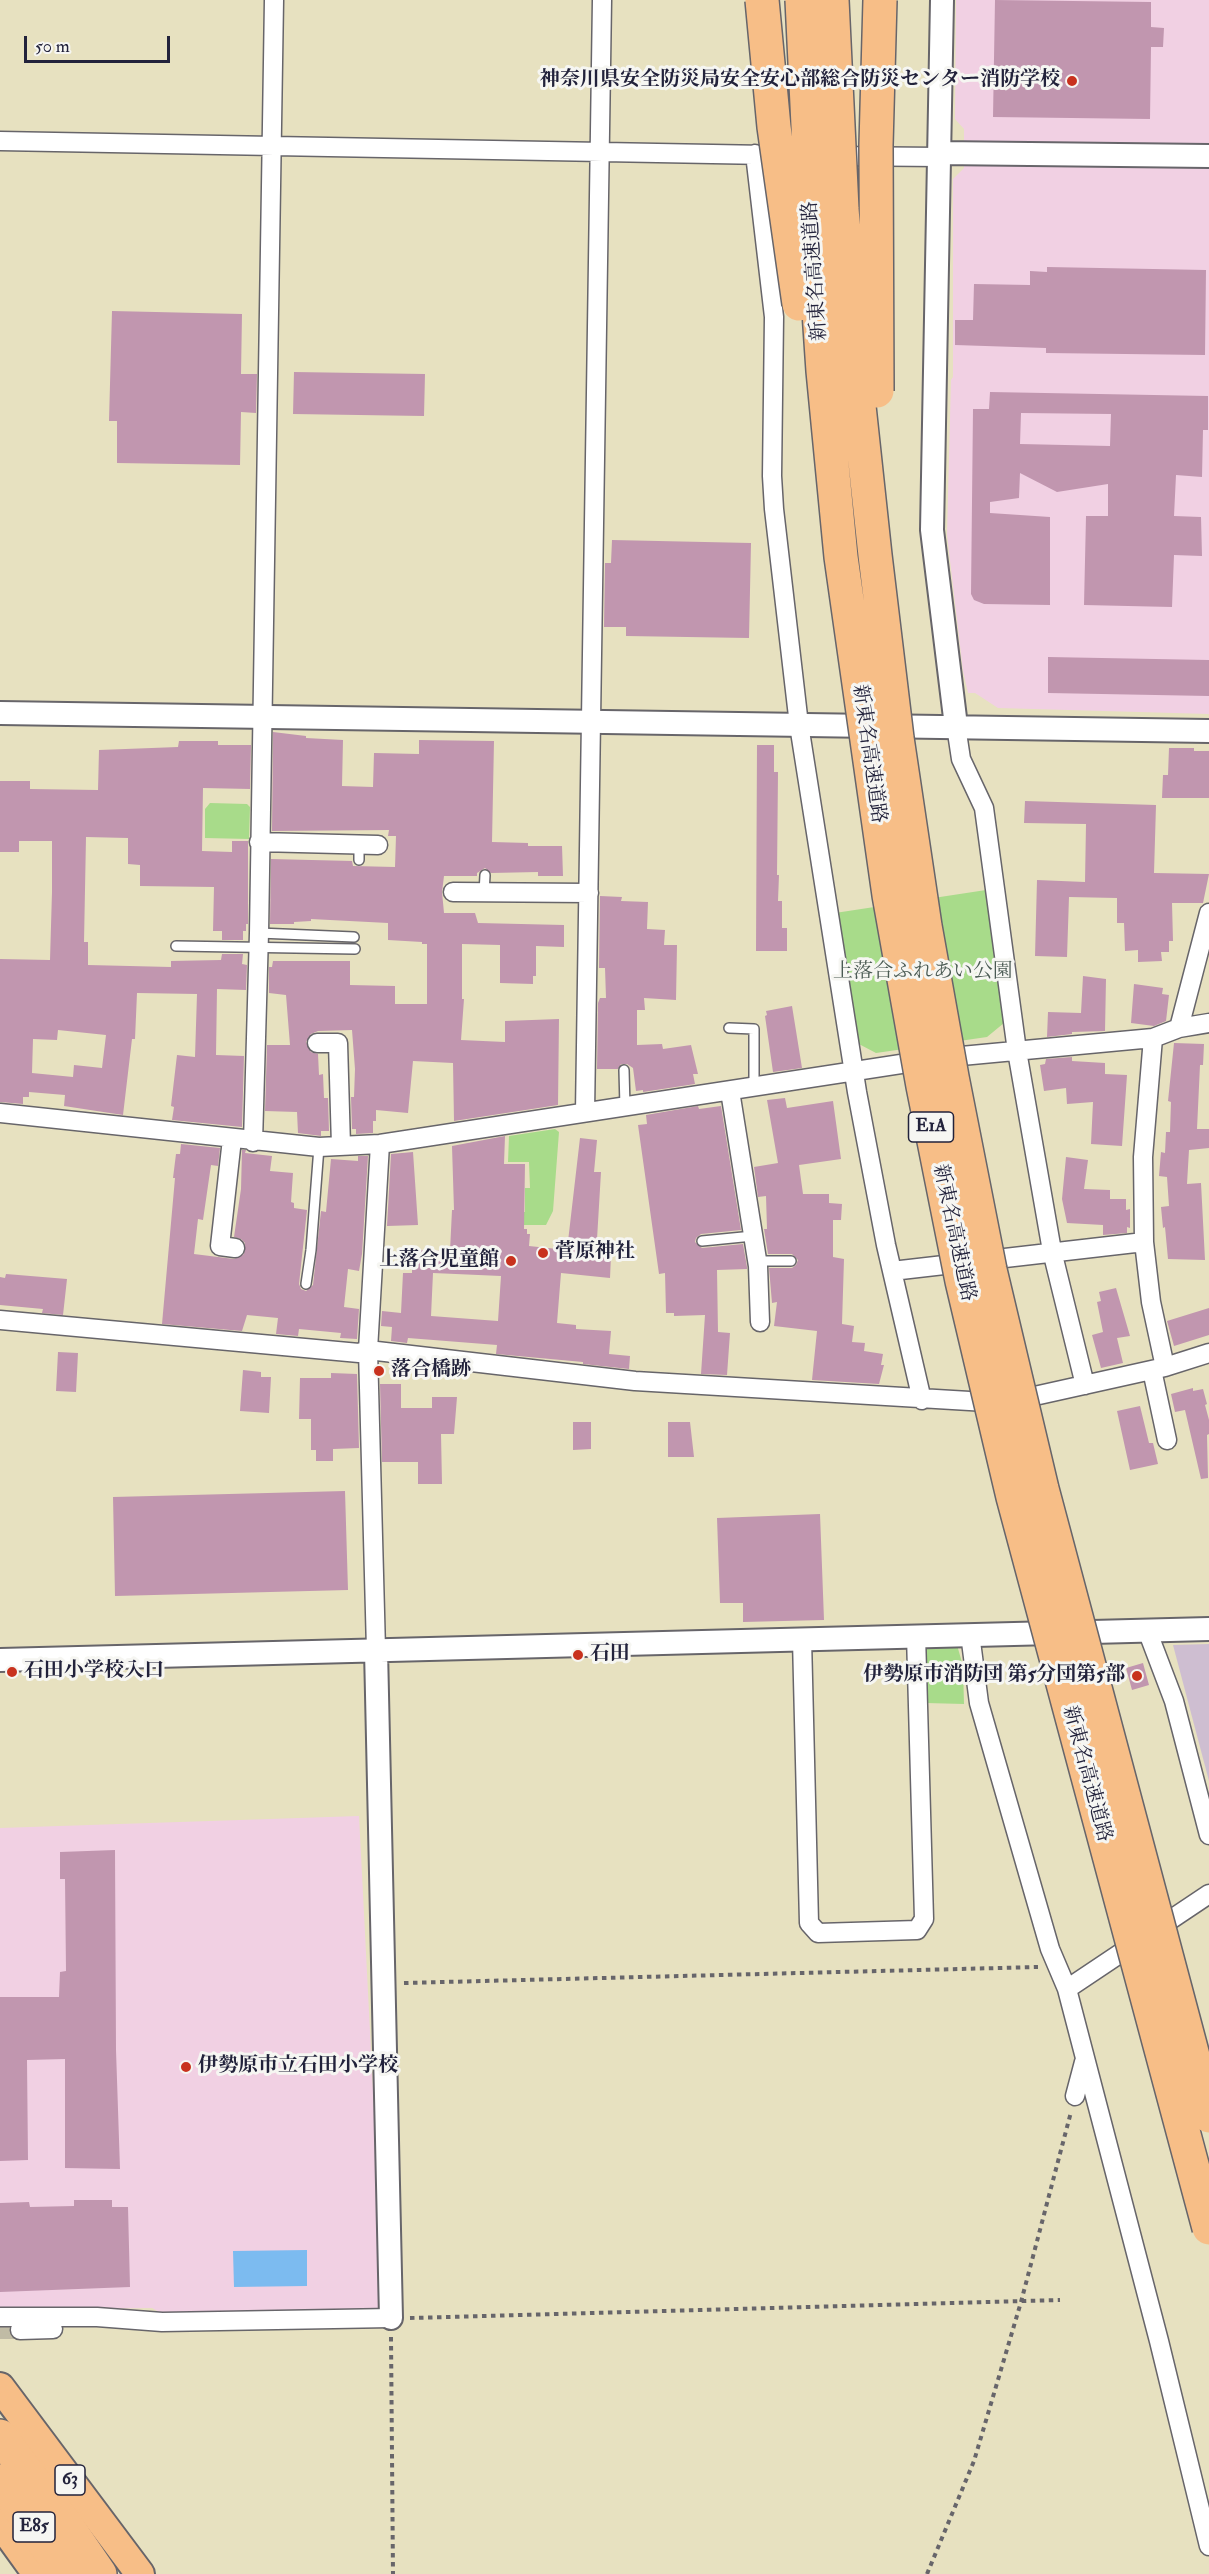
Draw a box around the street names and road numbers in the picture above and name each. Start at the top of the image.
street label: 新東名高速道路 [799,200,833,342]
street label: 新東名高速道路 [846,683,890,825]
road number: E1A [908,1112,954,1142]
street label: 新東名高速道路 [927,1162,979,1304]
street label: 新東名高速道路 [1056,1703,1116,1845]
road number: 63 [55,2465,85,2495]
road number: E85 [13,2512,55,2542]

